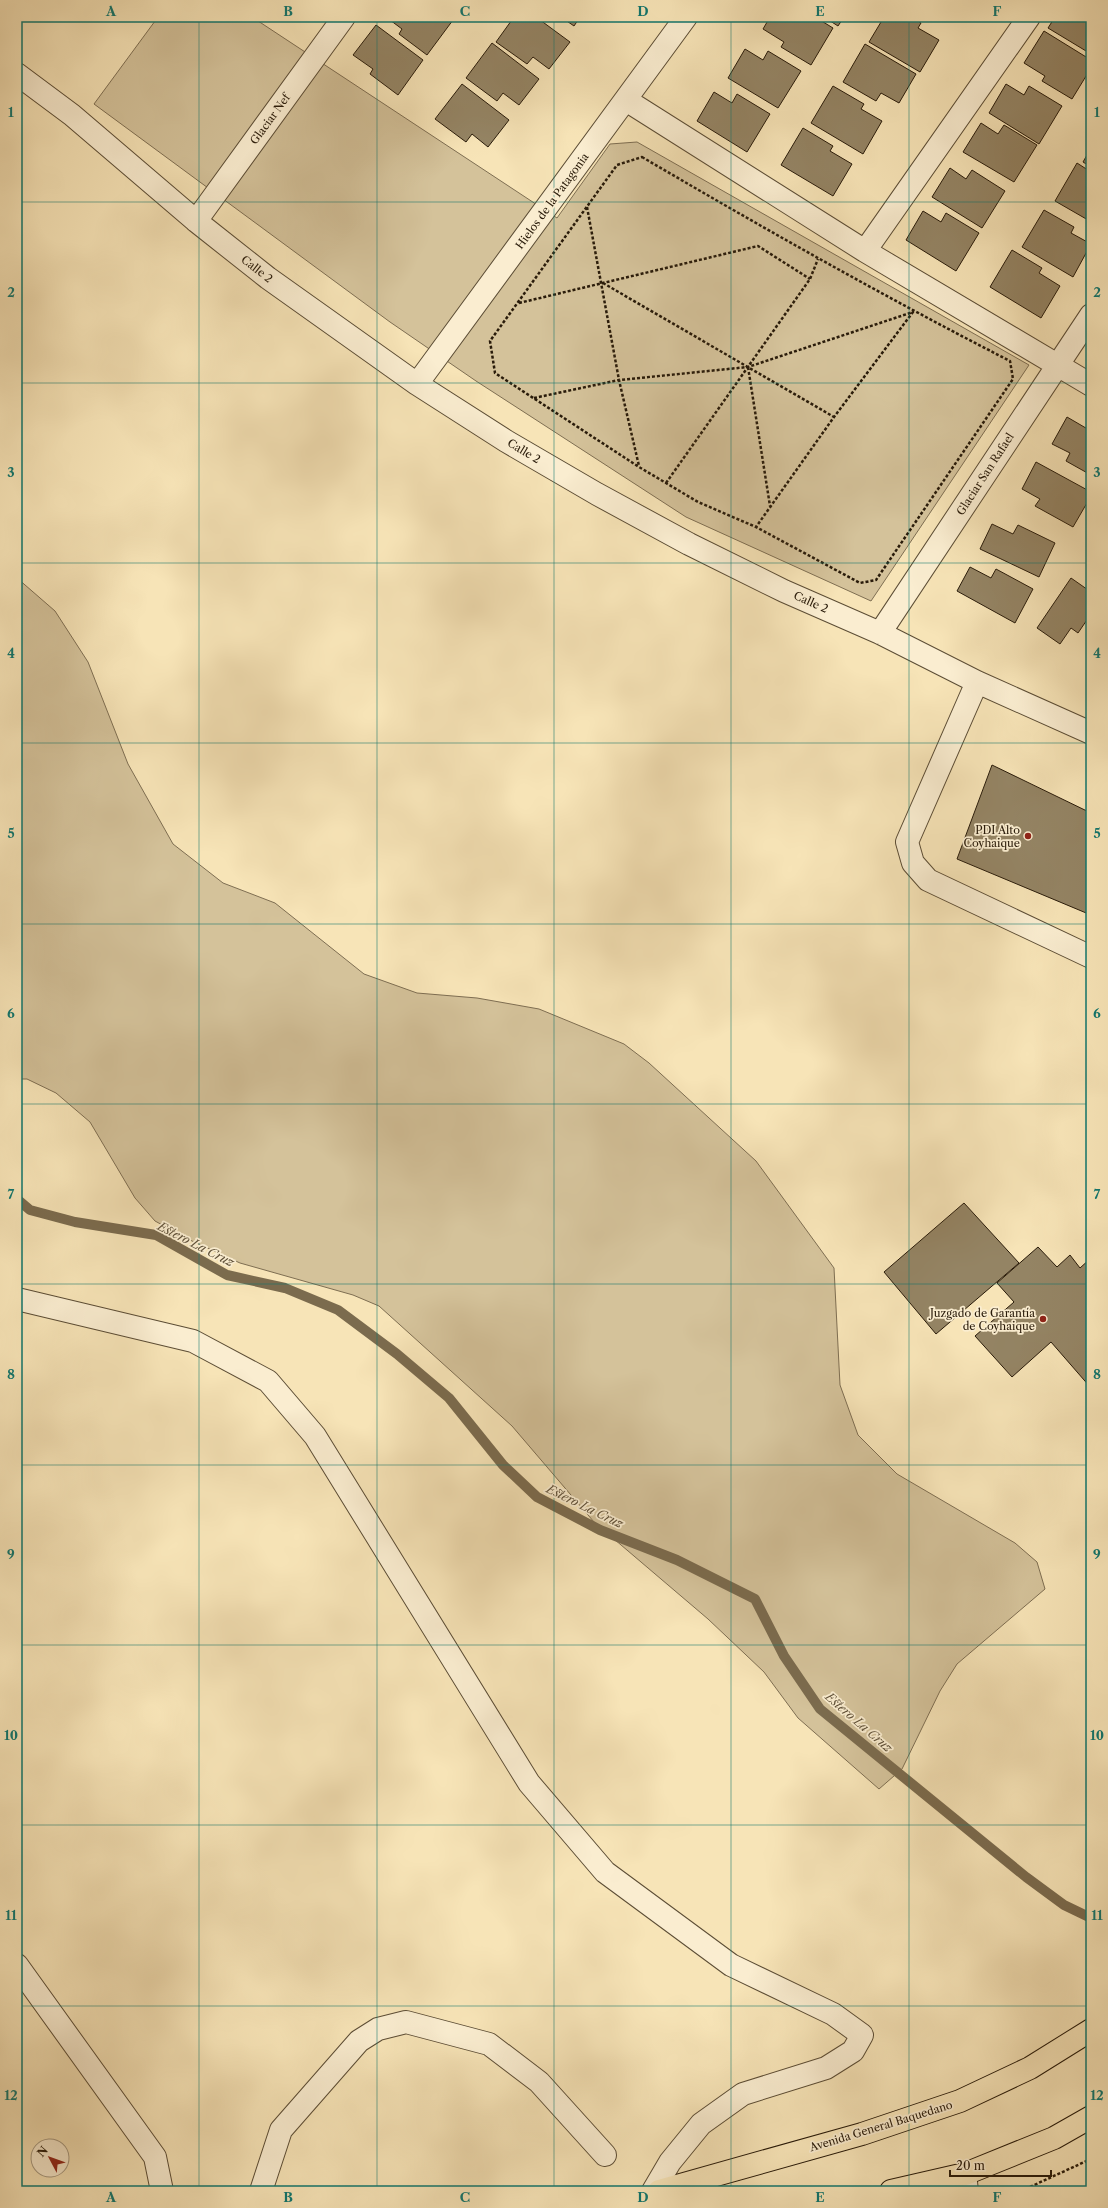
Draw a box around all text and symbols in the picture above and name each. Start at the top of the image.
text: A [105,3,117,19]
text: B [283,3,293,19]
text: C [460,3,470,19]
text: D [637,3,649,19]
text: E [815,3,825,19]
text: F [993,3,1002,19]
street label: Glaciar Nef [247,89,294,147]
text: 1 [8,104,14,120]
text: 1 [1094,104,1100,120]
street label: Hielos de la Patagonia [512,150,592,252]
street label: Calle 2 [238,252,276,286]
text: 2 [7,284,15,300]
text: 2 [1093,284,1101,300]
street label: Glaciar San Rafael [953,430,1017,518]
street label: Calle 2 [505,436,543,466]
text: 3 [7,464,15,480]
text: 3 [1093,464,1101,480]
street label: Calle 2 [792,588,830,616]
text: 4 [7,645,15,661]
text: 4 [1093,645,1101,661]
place label: PDI Alto Coyhaique [963,823,1020,850]
text: 5 [7,825,15,841]
text: 5 [1093,825,1101,841]
marker: PDI Alto Coyhaique [1023,831,1033,841]
text: 6 [7,1005,15,1021]
text: 6 [1093,1005,1101,1021]
text: 7 [8,1186,15,1202]
text: 7 [1094,1186,1101,1202]
water label: Estero La Cruz [155,1218,237,1270]
place label: Juzgado de Garantía de Coyhaique [928,1306,1035,1333]
marker: Juzgado de Garantía de Coyhaique [1038,1314,1048,1324]
text: 8 [7,1366,15,1382]
text: 8 [1093,1366,1101,1382]
water label: Estero La Cruz [543,1481,626,1531]
text: 9 [7,1546,15,1562]
text: 9 [1093,1546,1101,1562]
water label: Estero La Cruz [822,1688,896,1755]
text: 10 [4,1727,18,1743]
text: 10 [1090,1727,1104,1743]
text: 11 [5,1907,17,1923]
text: 11 [1091,1907,1103,1923]
text: 12 [4,2087,18,2103]
text: 12 [1090,2087,1104,2103]
street label: Avenida General Baquedano [807,2098,954,2155]
north arrow [30,2138,70,2178]
text: N [34,2143,51,2160]
scale bar [950,2152,1051,2178]
text: 20 m [956,2158,985,2173]
text: A [105,2189,117,2205]
text: B [283,2189,293,2205]
text: C [460,2189,470,2205]
text: D [637,2189,649,2205]
text: E [815,2189,825,2205]
text: F [993,2189,1002,2205]

